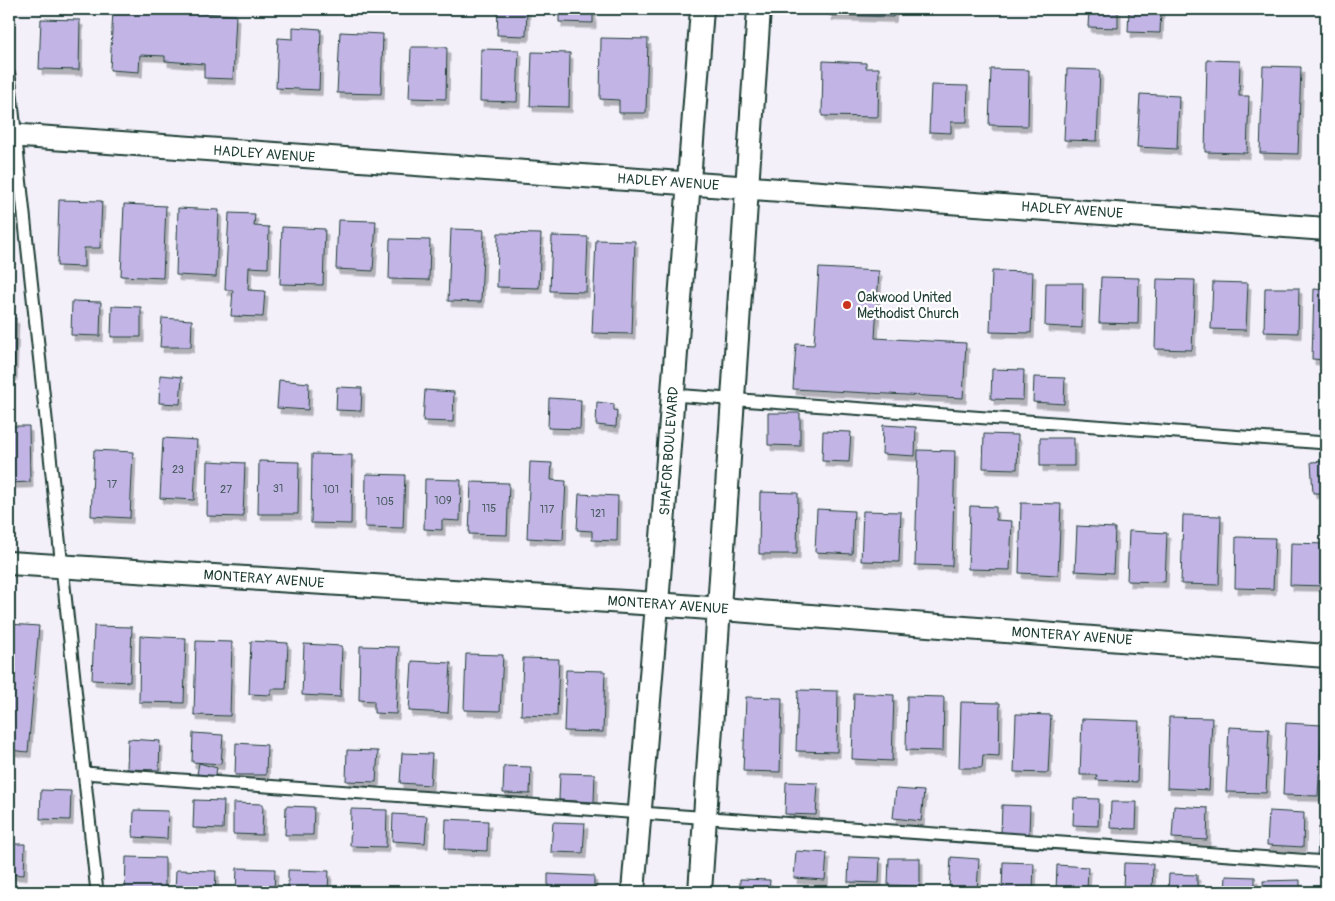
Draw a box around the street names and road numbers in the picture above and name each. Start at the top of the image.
street label: HADLEY AVENUE [212,142,316,166]
street label: HADLEY AVENUE [616,170,720,194]
street label: HADLEY AVENUE [1020,198,1124,222]
street label: SHAFOR BOULEVARD [656,386,682,516]
street label: MONTERAY AVENUE [203,566,325,592]
street label: MONTERAY AVENUE [607,592,729,618]
street label: MONTERAY AVENUE [1011,623,1133,649]

